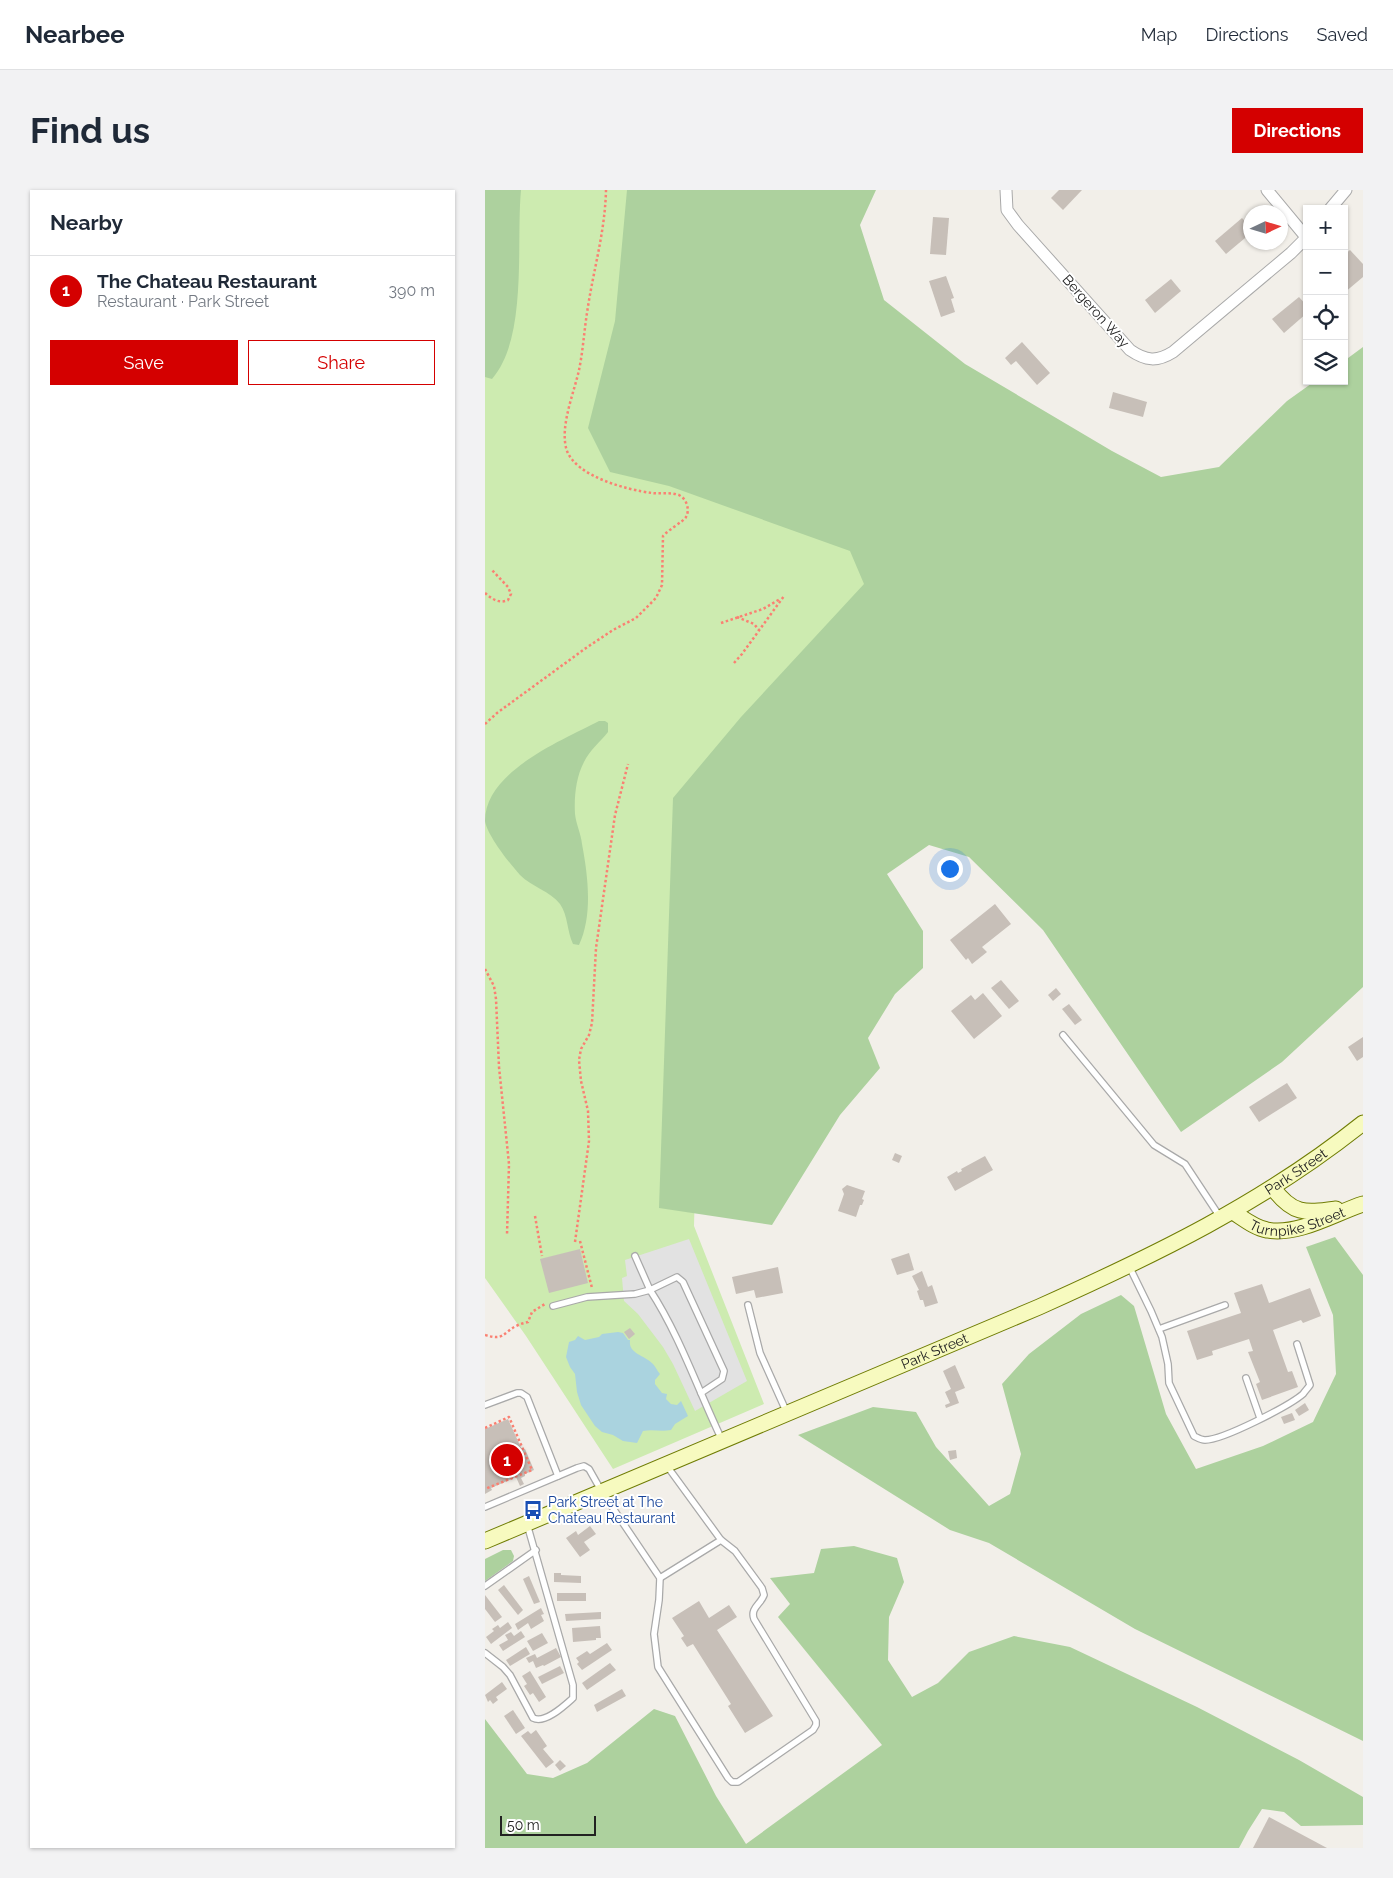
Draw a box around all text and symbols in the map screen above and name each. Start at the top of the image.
text: Nearbee [25,20,125,49]
text: Map [1141,24,1177,45]
text: Directions [1205,24,1289,45]
text: Saved [1317,24,1368,45]
button: Directions [1232,108,1363,153]
text: Find us [30,110,150,151]
north arrow [1243,205,1288,250]
map controls [1303,205,1348,385]
button: + [1303,205,1348,250]
text: Nearby [50,210,123,235]
button: − [1303,250,1348,295]
text: The Chateau Restaurant [97,270,317,292]
street label: Bergeron Way [1059,271,1133,351]
text: 1 [62,281,70,300]
text: 390 m [389,281,435,300]
text: Restaurant · Park Street [97,292,269,311]
button: locate [1303,295,1348,340]
button: Save [50,340,238,385]
button: Share [248,340,435,385]
button: layers [1303,340,1348,385]
your location [937,856,963,882]
street label: Park Street [1262,1145,1330,1198]
street label: Turnpike Street [1247,1204,1347,1239]
street label: Park Street [899,1330,971,1372]
pin: 1 [491,1441,523,1479]
place label: Park Street at The Chateau Restaurant [548,1494,676,1526]
bus stop icon: Park Street at The Chateau Restaurant [522,1499,544,1521]
scale bar [500,1813,596,1836]
text: 50 m [507,1817,540,1833]

